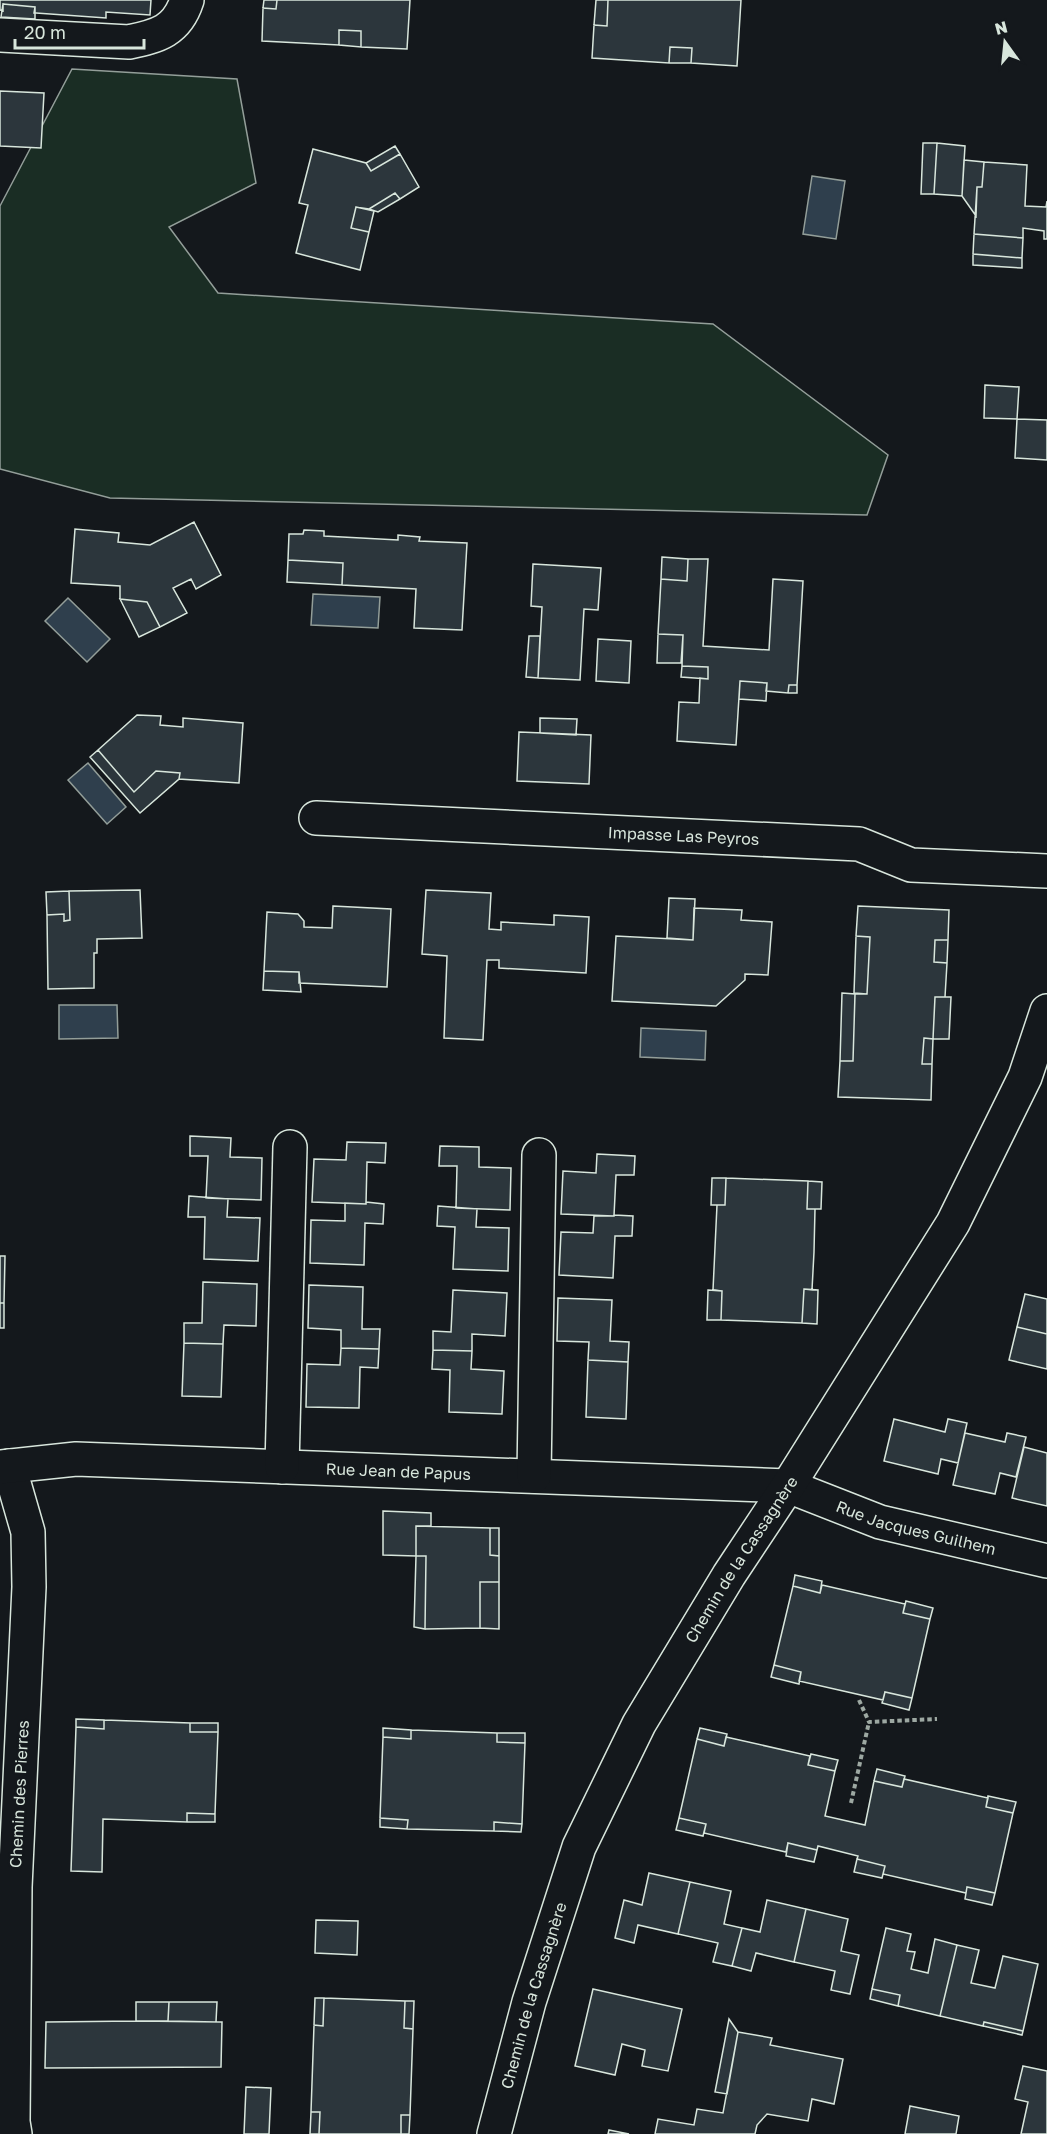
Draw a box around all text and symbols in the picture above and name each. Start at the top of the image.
scale bar [15,12,144,50]
north arrow [975,12,1035,72]
text: N [993,16,1010,39]
text: 20 m [24,21,66,43]
street label: Impasse Las Peyros [607,822,760,849]
street label: Rue Jean de Papus [325,1458,471,1484]
street label: Chemin de la Cassagnère [680,1472,802,1646]
street label: Rue Jacques Guilhem [833,1496,998,1559]
street label: Chemin des Pierres [5,1720,33,1868]
street label: Chemin de la Cassagnère [496,1900,571,2091]

